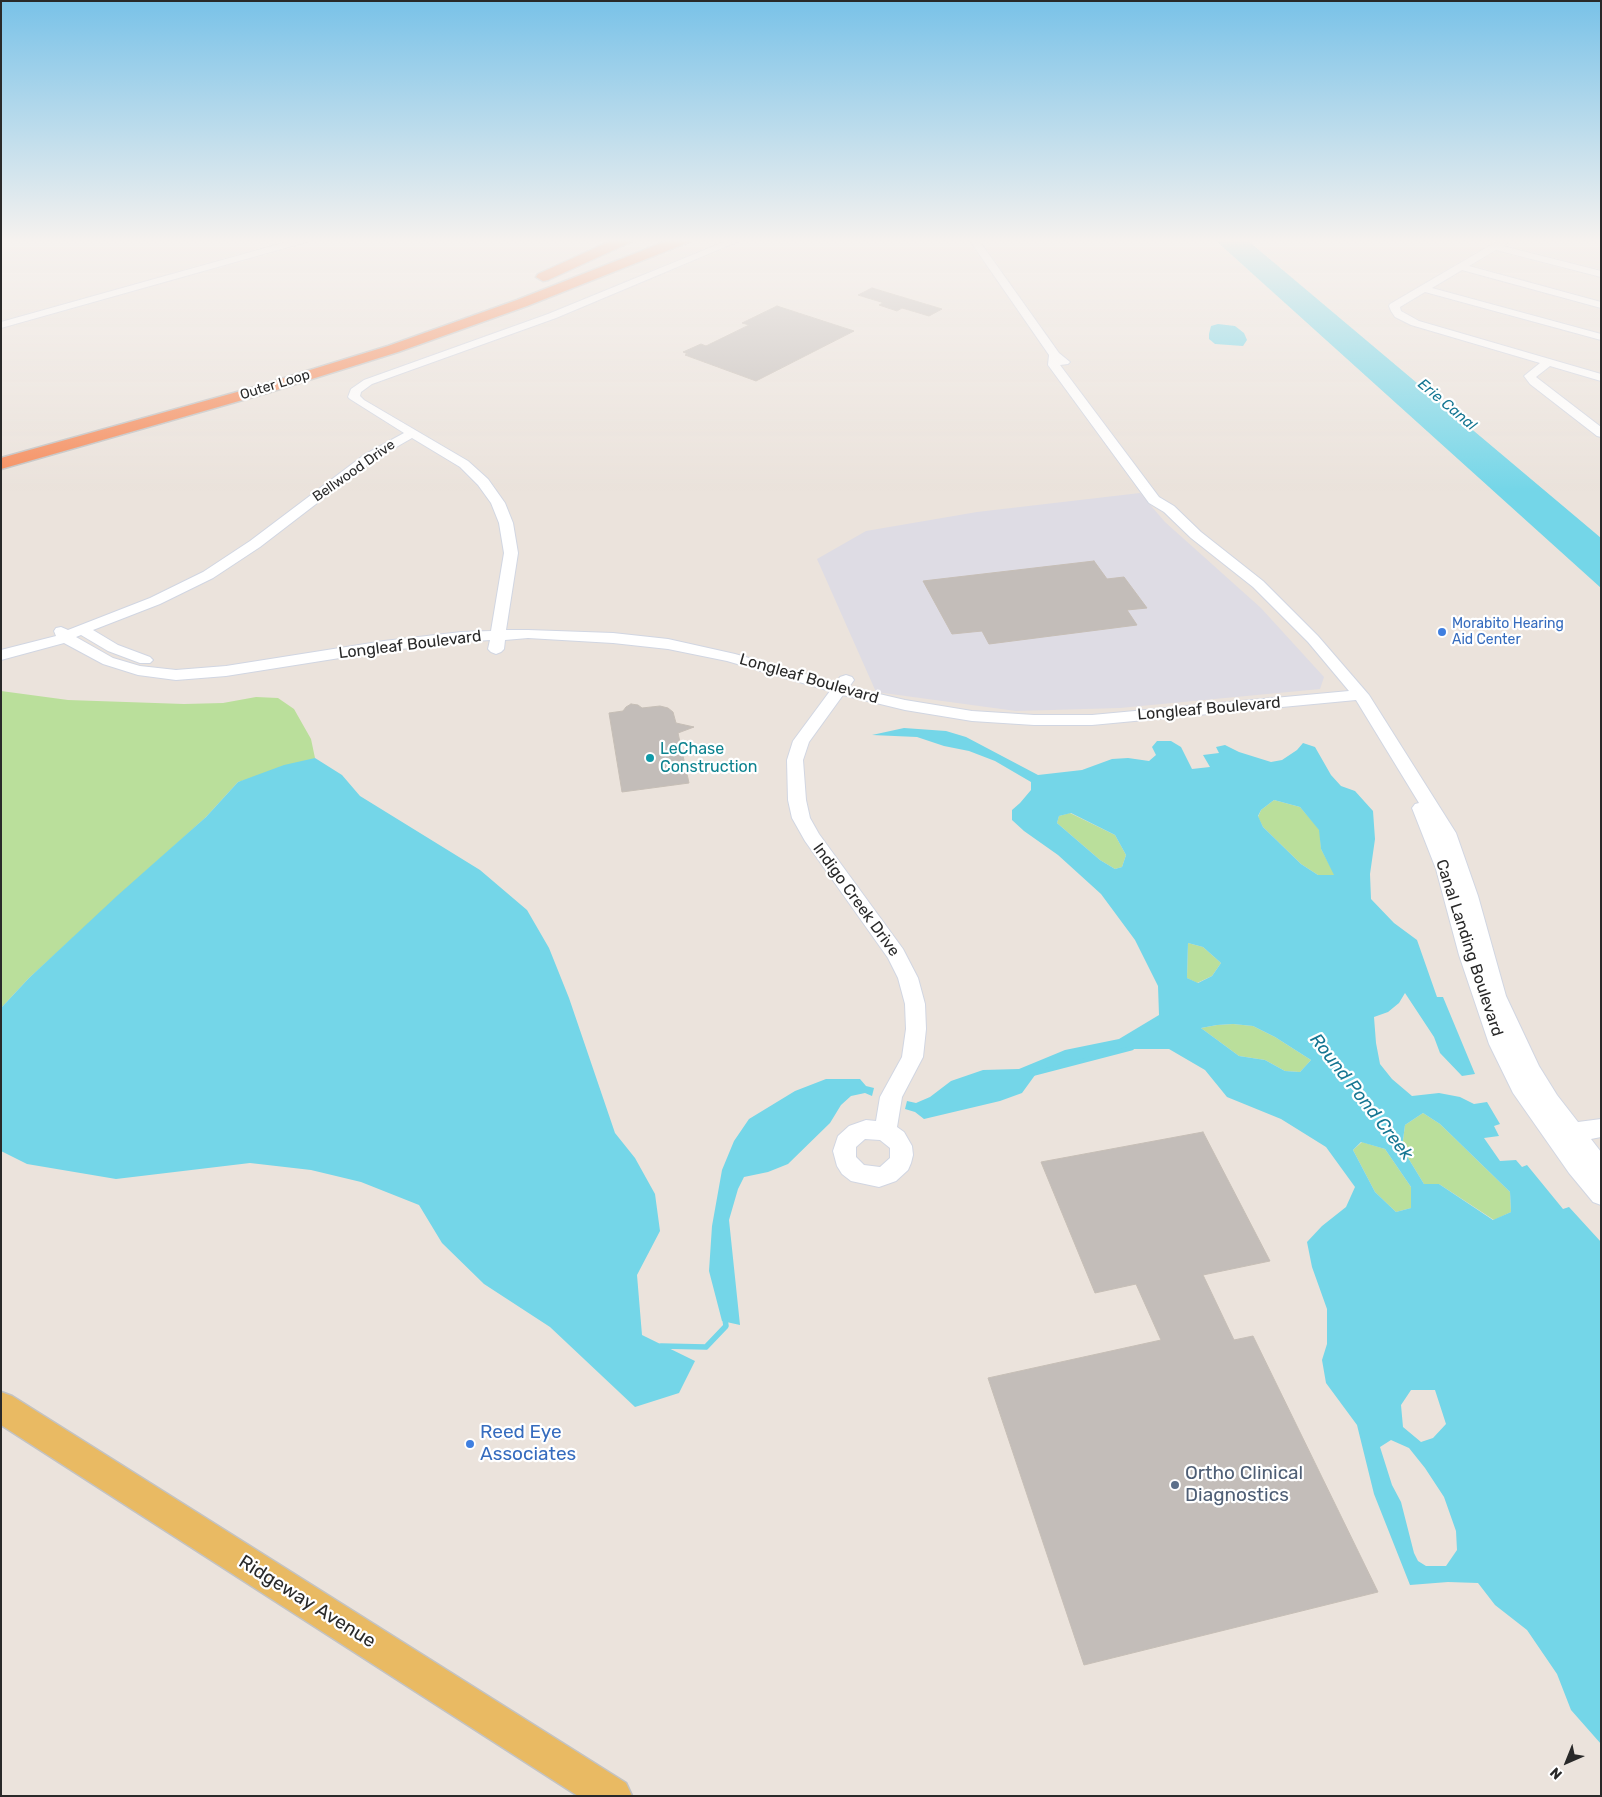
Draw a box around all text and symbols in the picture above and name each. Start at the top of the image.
street label: Outer Loop [238,366,312,404]
water label: Erie Canal [1414,375,1480,435]
street label: Bellwood Drive [310,436,398,506]
place label: Morabito Hearing Aid Center [1452,616,1564,648]
marker: Morabito Hearing Aid Center [1436,626,1448,638]
street label: Longleaf Boulevard [337,627,483,663]
street label: Longleaf Boulevard [737,650,881,708]
street label: Longleaf Boulevard [1137,693,1281,725]
place label: LeChase Construction [660,739,757,777]
marker: LeChase Construction [644,752,656,764]
street label: Indigo Creek Drive [808,840,904,960]
street label: Canal Landing Boulevard [1431,857,1507,1039]
water label: Round Pond Creek [1305,1029,1417,1165]
place label: Reed Eye Associates [480,1422,576,1466]
marker: Reed Eye Associates [464,1438,476,1450]
place label: Ortho Clinical Diagnostics [1185,1463,1303,1507]
marker: Ortho Clinical Diagnostics [1169,1479,1181,1491]
street label: Ridgeway Avenue [234,1551,380,1653]
north arrow [1542,1737,1592,1787]
text: N [1547,1764,1566,1783]

